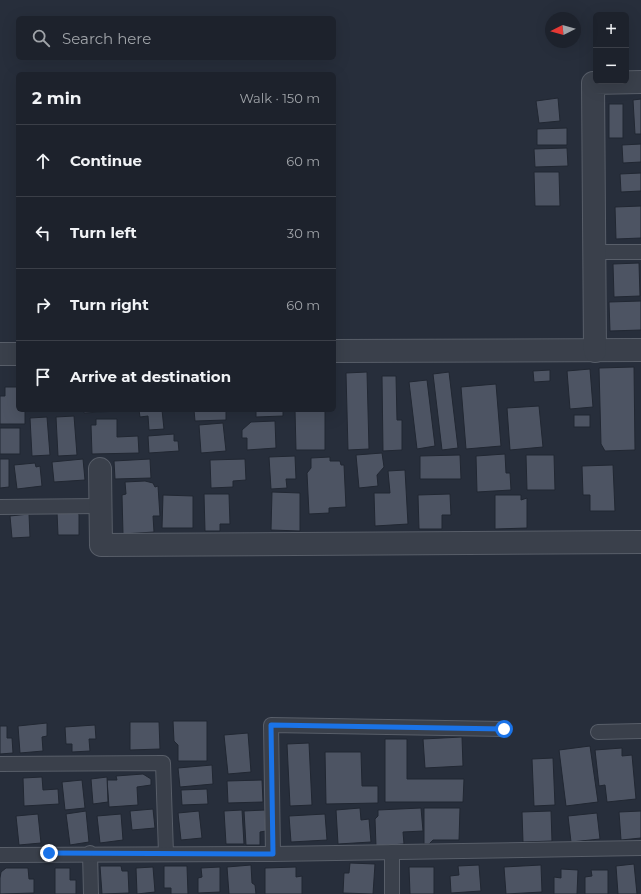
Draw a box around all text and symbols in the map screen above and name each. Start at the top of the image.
north arrow [545,12,581,48]
map controls [593,12,629,84]
button: + [593,12,629,48]
search box [16,16,336,60]
icon: search [30,27,52,49]
text: Search here [62,29,151,48]
button: − [593,48,629,84]
text: 2 min [32,88,82,108]
text: Walk · 150 m [239,90,320,106]
icon: ahead [32,150,54,172]
text: Continue [70,151,142,170]
text: 60 m [286,153,320,169]
icon: left [32,222,54,244]
text: Turn left [70,223,137,242]
text: 30 m [287,225,320,241]
icon: right [32,294,54,316]
text: Turn right [70,295,149,314]
text: 60 m [286,297,320,313]
icon: arrive [32,366,54,388]
text: Arrive at destination [70,367,231,386]
route start [495,720,513,738]
route end [40,844,58,862]

